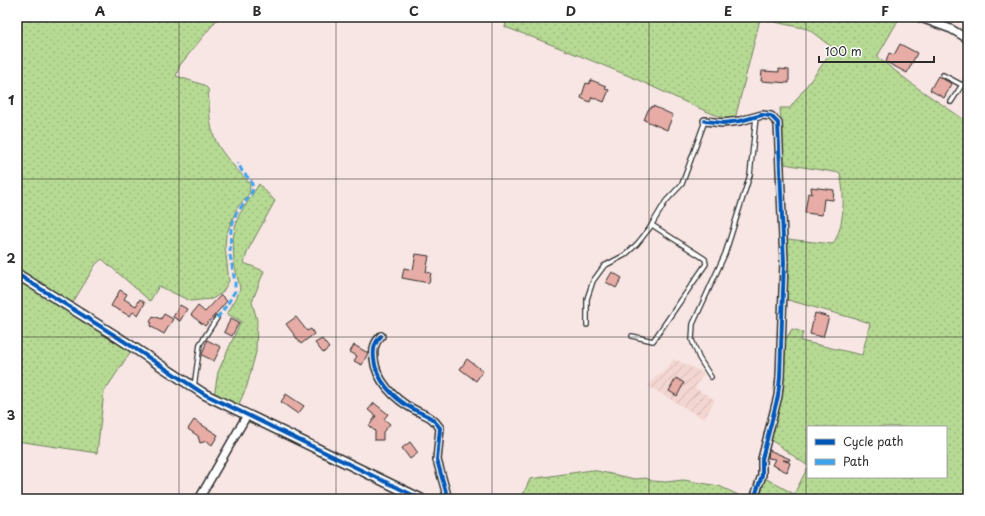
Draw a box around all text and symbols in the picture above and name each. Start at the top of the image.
text: A [95,1,105,20]
text: B [253,1,262,20]
text: C [409,1,419,20]
text: D [566,1,576,20]
text: E [724,1,732,20]
text: F [881,1,889,20]
scale bar [819,38,934,64]
text: 100 m [825,42,862,60]
text: 1 [8,90,14,109]
text: 2 [6,248,16,267]
text: 3 [7,405,16,424]
legend [807,426,947,478]
text: Cycle path [843,432,904,450]
text: Path [843,452,869,470]

